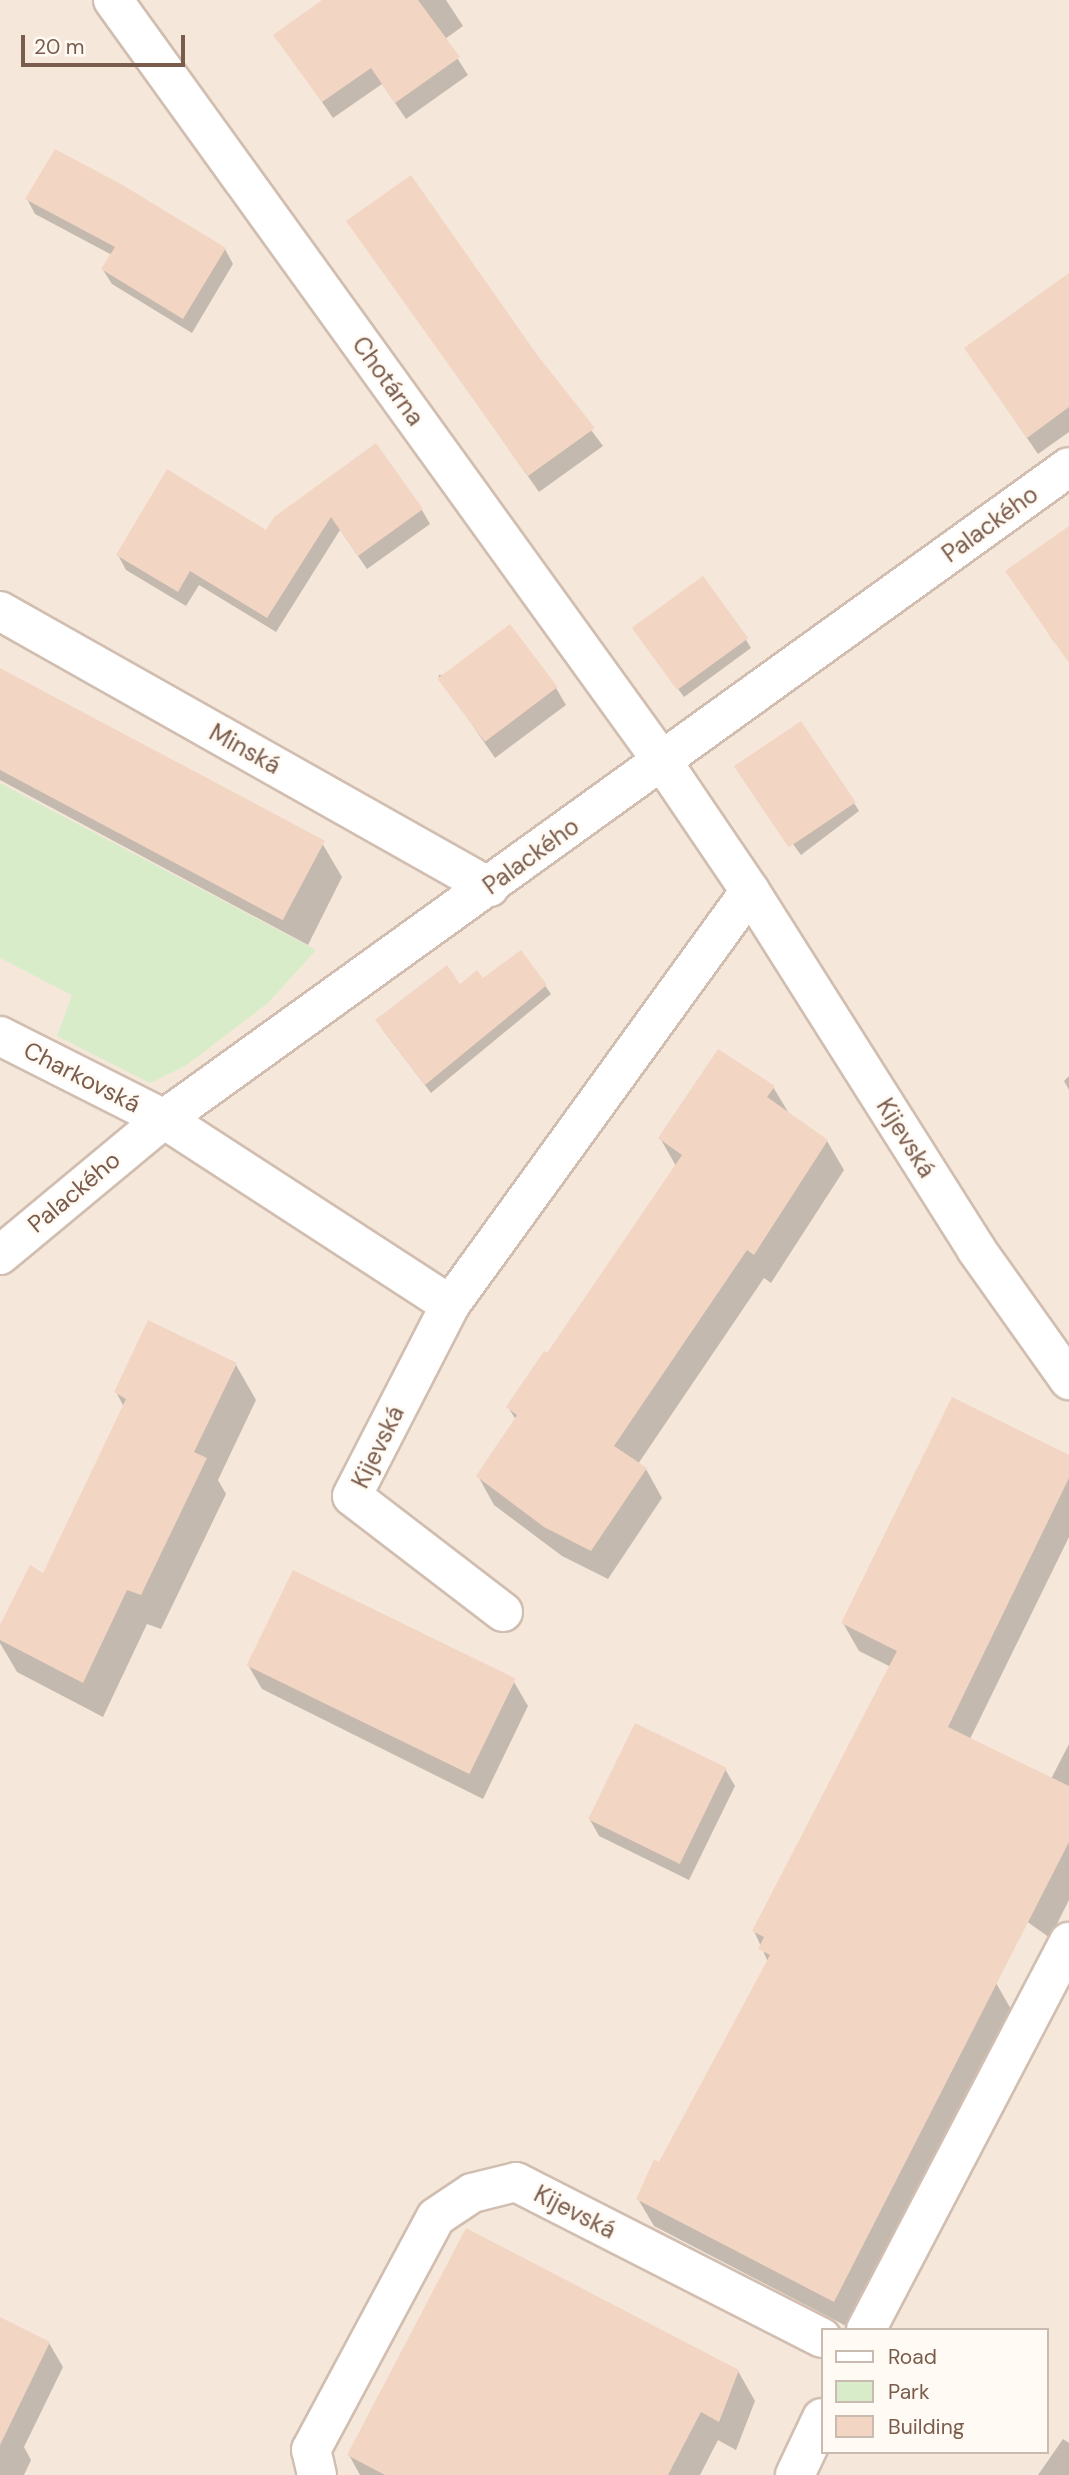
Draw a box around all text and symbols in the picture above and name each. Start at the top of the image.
scale bar [24,21,189,65]
text: 20 m [34,33,85,61]
street label: Chotárna [346,331,430,431]
street label: Palackého [936,480,1044,568]
street label: Minská [204,718,286,780]
street label: Palackého [477,812,585,900]
street label: Charkovská [19,1035,145,1119]
street label: Kijevská [871,1093,941,1183]
street label: Palackého [22,1145,126,1239]
street label: Kijevská [346,1401,410,1493]
street label: Kijevská [529,2179,621,2245]
legend [820,2328,1048,2454]
text: Road [888,2343,937,2371]
text: Park [888,2378,929,2406]
text: Building [888,2413,964,2441]

